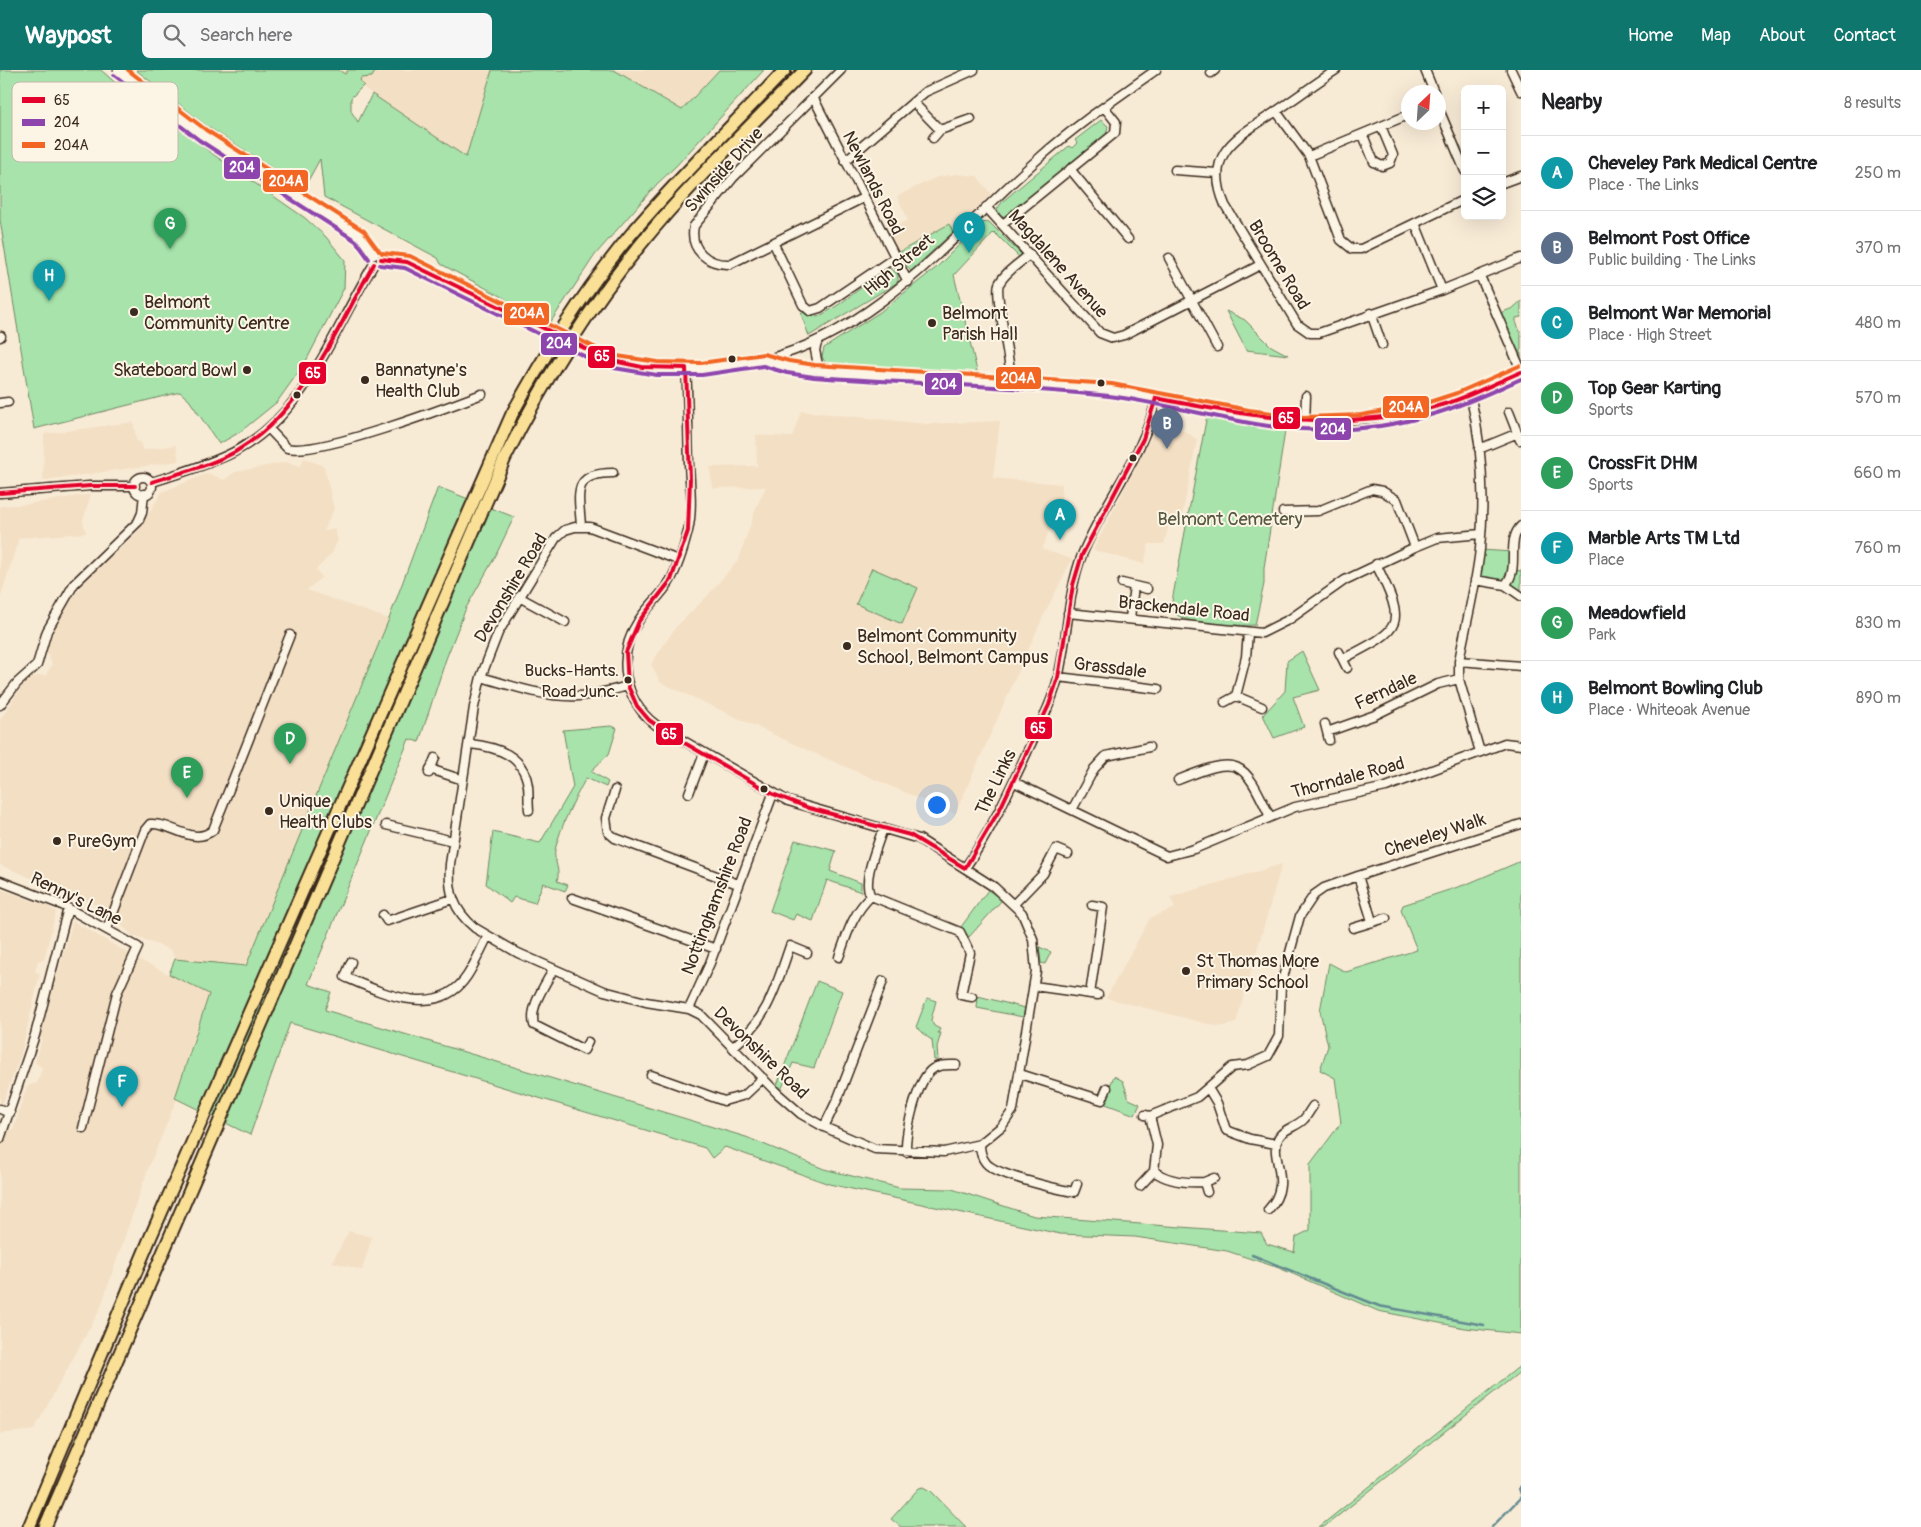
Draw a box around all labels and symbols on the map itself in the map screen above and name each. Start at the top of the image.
legend [12,82,178,162]
north arrow [1401,85,1446,130]
text: 65 [54,92,70,109]
text: 204 [54,114,80,131]
street label: Swinside Drive [680,122,768,217]
street label: Newlands Road [837,127,909,239]
text: 204A [54,137,89,154]
line badge: 204 [223,156,261,180]
text: 204 [229,159,256,176]
line badge: 204A [262,169,309,193]
text: 204A [269,173,303,190]
street label: Magdalene Avenue [1003,205,1113,323]
pin: G [154,208,186,249]
pin: C [953,212,985,253]
street label: Broome Road [1243,216,1315,314]
street label: High Street [859,228,940,301]
pin: H [33,260,65,301]
place label: Belmont Community Centre [144,291,289,335]
line badge: 204A [503,302,550,326]
place label: Belmont Parish Hall [942,302,1018,346]
text: 204A [510,305,544,322]
marker: Belmont Community Centre [128,306,140,318]
marker: Belmont Parish Hall [926,317,938,329]
line badge: 204 [540,332,578,356]
text: 204 [546,335,573,352]
line badge: 65 [587,345,616,369]
text: 65 [594,348,610,365]
unlabelled marker [727,354,737,364]
place label: Skateboard Bowl [113,359,237,382]
place label: Bannatyne's Health Club [375,359,467,403]
line badge: 65 [298,361,327,385]
marker: Skateboard Bowl [241,364,253,376]
text: 65 [305,365,321,382]
line badge: 204A [995,366,1042,390]
text: 204A [1001,370,1035,387]
line badge: 204 [924,372,963,396]
marker: Bannatyne's Health Club [359,374,371,386]
text: 204 [931,376,958,393]
unlabelled marker [1096,378,1106,388]
unlabelled marker [292,390,302,400]
line badge: 204A [1382,395,1430,419]
text: 204A [1389,399,1423,416]
line badge: 65 [1272,406,1301,430]
pin: B [1151,408,1183,449]
text: 65 [1278,410,1294,427]
line badge: 204 [1314,417,1352,441]
text: 204 [1320,421,1347,438]
unlabelled marker [1128,453,1138,463]
pin: A [1044,499,1076,540]
park label: Belmont Cemetery [1158,508,1303,531]
street label: Devonshire Road [469,529,553,647]
street label: Brackendale Road [1117,591,1251,627]
place label: Belmont Community School, Belmont Campus [857,625,1048,669]
marker: Belmont Community School, Belmont Campus [841,640,853,652]
street label: Grassdale [1072,652,1148,684]
place label: Bucks-Hants. Road Junc. [524,660,619,702]
street label: Ferndale [1351,667,1421,715]
marker: Bucks-Hants. Road Junc. [623,675,633,685]
line badge: 65 [1024,716,1053,740]
text: 65 [1030,720,1046,737]
line badge: 65 [655,722,684,746]
pin: D [274,723,306,764]
text: 65 [661,726,677,743]
street label: The Links [970,745,1022,819]
street label: Thorndale Road [1289,752,1407,804]
pin: E [171,757,203,798]
unlabelled marker [759,784,769,794]
place label: Unique Health Clubs [279,790,372,834]
your location [924,792,950,818]
marker: Unique Health Clubs [263,805,275,817]
street label: Cheveley Walk [1381,808,1489,862]
street label: Nottinghamshire Road [676,814,758,978]
place label: PureGym [67,830,137,853]
marker: PureGym [51,835,63,847]
street label: Renny's Lane [27,867,126,931]
place label: St Thomas More Primary School [1196,950,1319,994]
marker: St Thomas More Primary School [1180,965,1192,977]
street label: Devonshire Road [709,1002,813,1104]
pin: F [106,1066,138,1107]

